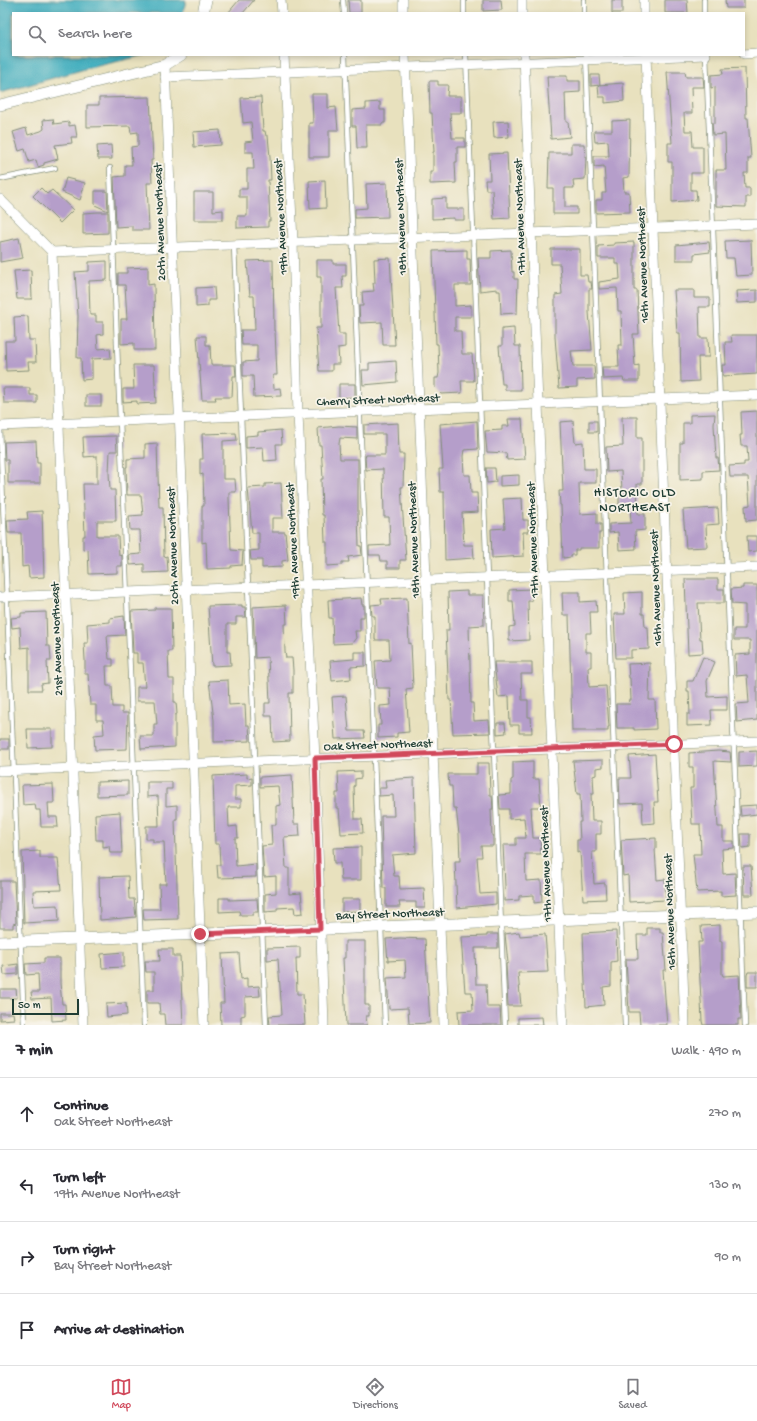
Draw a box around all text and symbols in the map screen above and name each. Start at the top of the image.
search box [12,12,745,56]
icon: search [26,23,48,45]
text: Search here [58,25,132,43]
street label: 18th Avenue Northeast [393,157,411,276]
street label: 19th Avenue Northeast [272,158,292,276]
street label: 17th Avenue Northeast [512,158,530,276]
street label: 20th Avenue Northeast [152,162,170,281]
street label: 16th Avenue Northeast [635,206,653,324]
street label: Cherry Street Northeast [316,392,441,410]
street label: 18th Avenue Northeast [406,480,424,599]
street label: 17th Avenue Northeast [525,481,543,599]
street label: 19th Avenue Northeast [284,482,304,600]
street label: 20th Avenue Northeast [165,486,183,605]
district label: HISTORIC OLD NORTHEAST [594,486,676,516]
street label: 16th Avenue Northeast [648,529,666,647]
street label: 21st Avenue Northeast [49,581,67,696]
route start [665,735,683,753]
street label: Oak Street Northeast [323,737,434,755]
street label: 17th Avenue Northeast [538,805,556,923]
street label: 16th Avenue Northeast [662,853,680,971]
street label: Bay Street Northeast [335,906,445,924]
route end [191,925,209,943]
scale bar [12,997,79,1016]
text: 50 m [18,1000,40,1012]
text: 7 min [16,1041,53,1061]
text: Walk · 490 m [671,1044,741,1059]
text: Continue [54,1097,108,1115]
icon: ahead [16,1103,38,1125]
text: 270 m [708,1106,741,1121]
text: Oak Street Northeast [54,1115,172,1130]
text: Turn left [54,1169,105,1187]
icon: left [16,1175,38,1197]
text: 130 m [709,1178,741,1193]
text: 19th Avenue Northeast [54,1187,179,1202]
text: Turn right [54,1241,114,1259]
icon: right [16,1247,38,1269]
text: 90 m [715,1250,741,1265]
text: Bay Street Northeast [54,1259,171,1274]
icon: arrive [16,1319,38,1341]
text: Arrive at destination [54,1321,184,1339]
tab: Map [110,1376,132,1412]
tab: Directions [353,1376,398,1412]
tab: Saved [618,1376,647,1412]

